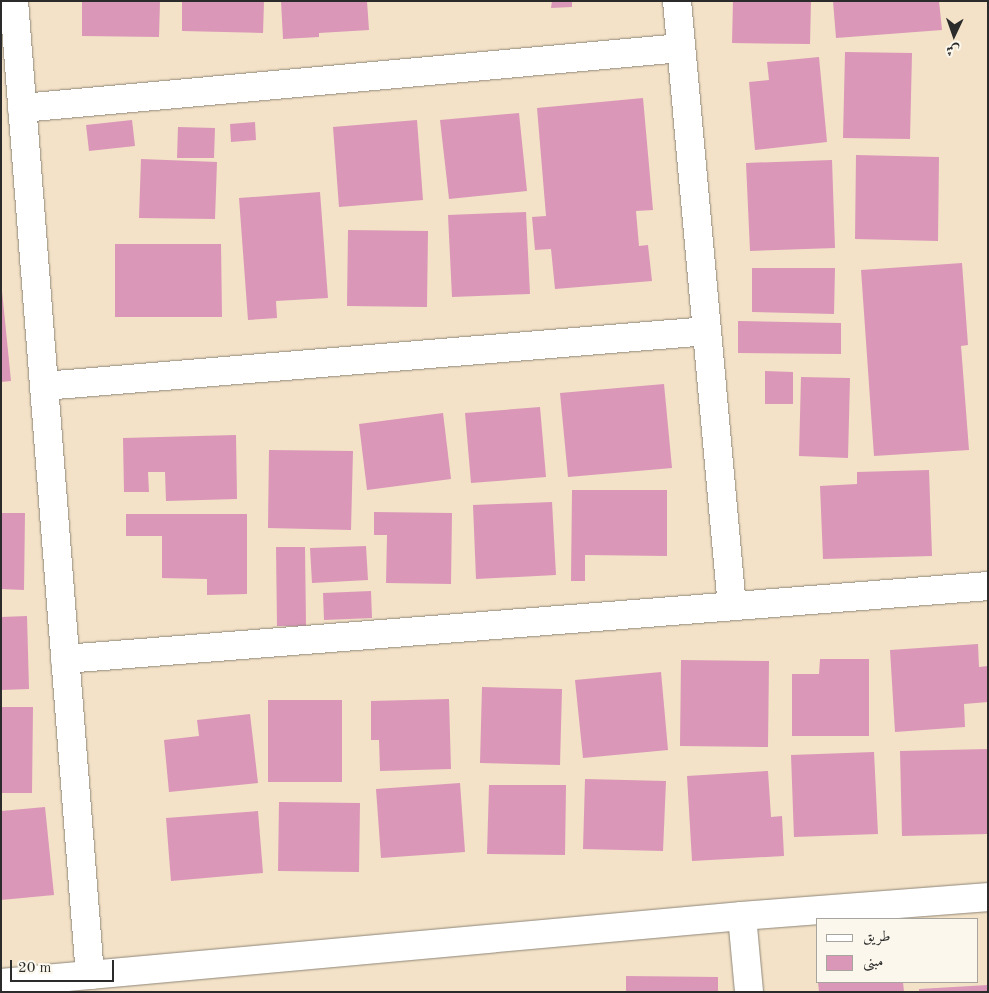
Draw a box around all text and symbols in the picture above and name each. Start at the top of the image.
north arrow [929,10,979,60]
text: ش [946,43,961,57]
legend [816,918,979,983]
text: طريق [863,930,890,945]
scale bar [12,950,116,982]
text: مبنى [863,955,883,970]
text: 20 m [18,961,52,976]

